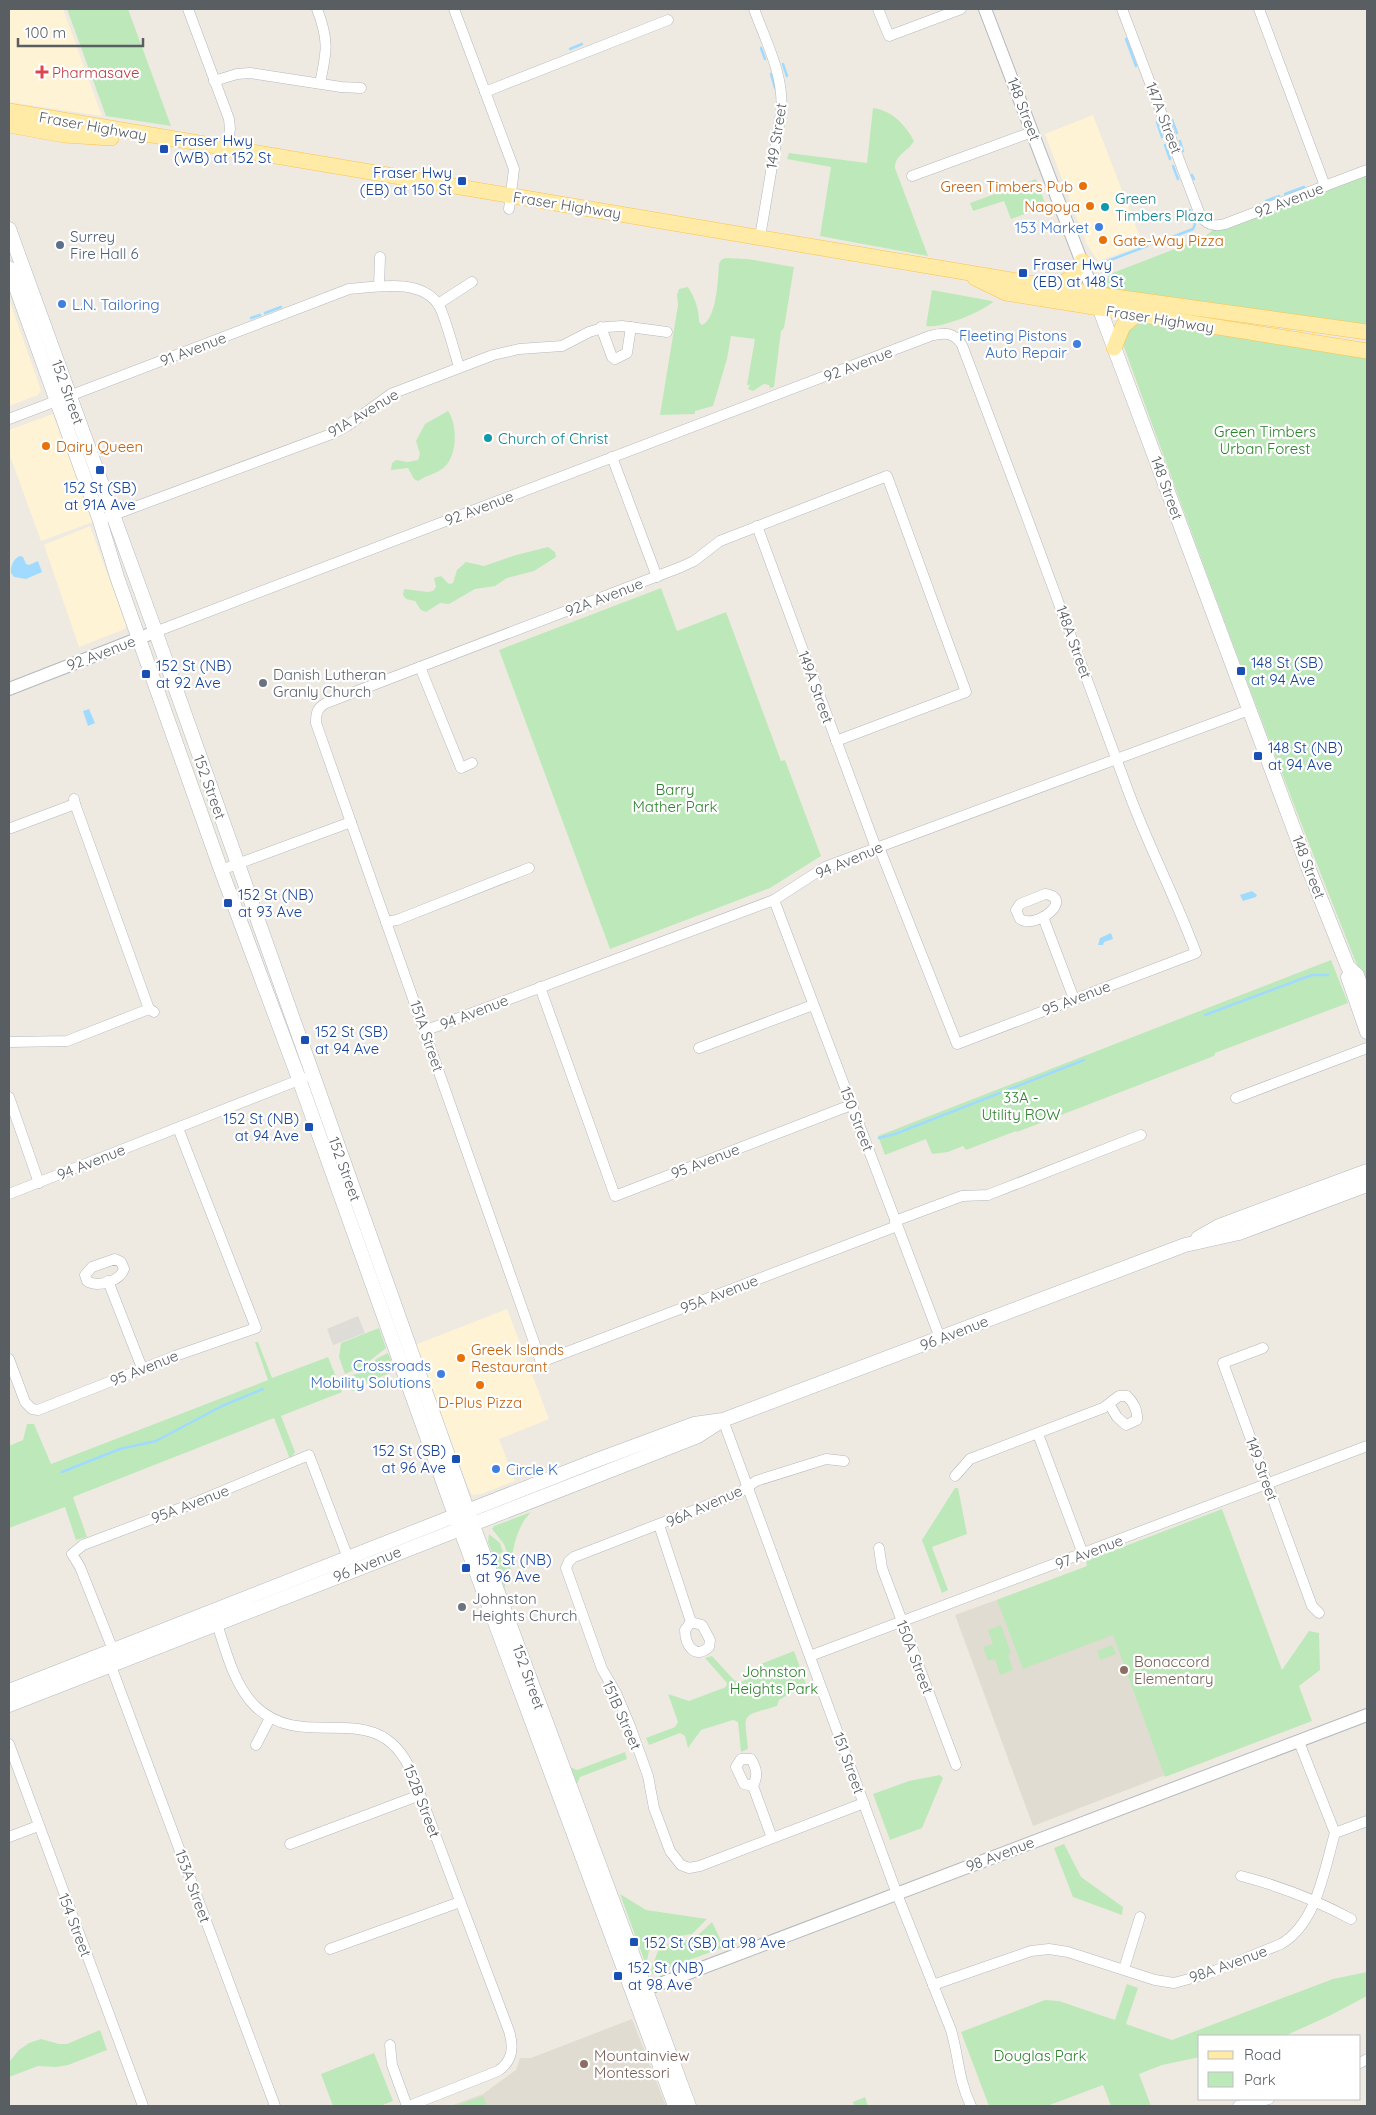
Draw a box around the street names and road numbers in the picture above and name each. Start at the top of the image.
street label: 148 Street [1003,75,1045,143]
street label: 147A Street [1142,79,1186,157]
street label: 149 Street [761,102,791,170]
street label: Fraser Highway [38,107,148,145]
street label: 92 Avenue [1252,178,1326,222]
street label: Fraser Highway [512,187,622,223]
street label: Fraser Highway [1105,301,1215,337]
street label: 91 Avenue [157,328,229,370]
street label: 92 Avenue [821,342,895,386]
street label: 152 Street [48,357,88,427]
street label: 91A Avenue [324,384,402,442]
street label: 148 Street [1147,454,1187,522]
street label: 92 Avenue [442,486,516,530]
street label: 92A Avenue [562,573,646,621]
street label: 148A Street [1052,603,1096,681]
street label: 92 Avenue [64,631,138,675]
street label: 149A Street [794,648,838,726]
street label: 152 Street [190,752,230,822]
street label: 148 Street [1288,833,1330,901]
street label: 94 Avenue [812,837,886,883]
street label: 95 Avenue [1039,976,1113,1020]
street label: 94 Avenue [437,990,511,1034]
street label: 151A Street [406,998,448,1074]
street label: 150 Street [836,1084,878,1154]
street label: 152 Street [325,1134,365,1204]
street label: 95 Avenue [668,1139,742,1183]
street label: 94 Avenue [54,1140,128,1184]
street label: 95A Avenue [677,1270,761,1318]
street label: 96 Avenue [917,1311,991,1355]
street label: 95 Avenue [107,1346,181,1390]
street label: 149 Street [1242,1435,1282,1503]
street label: 95A Avenue [148,1480,232,1528]
street label: 96A Avenue [663,1481,745,1531]
street label: 97 Avenue [1052,1530,1126,1574]
street label: 96 Avenue [330,1542,404,1586]
street label: 150A Street [892,1617,938,1697]
street label: 152 Street [509,1642,549,1712]
street label: 151B Street [598,1677,646,1753]
street label: 151 Street [829,1730,869,1796]
street label: 152B Street [399,1762,445,1840]
street label: 98 Avenue [963,1832,1037,1876]
street label: 153A Street [171,1847,215,1925]
street label: 154 Street [54,1890,96,1960]
street label: 98A Avenue [1186,1941,1270,1987]

